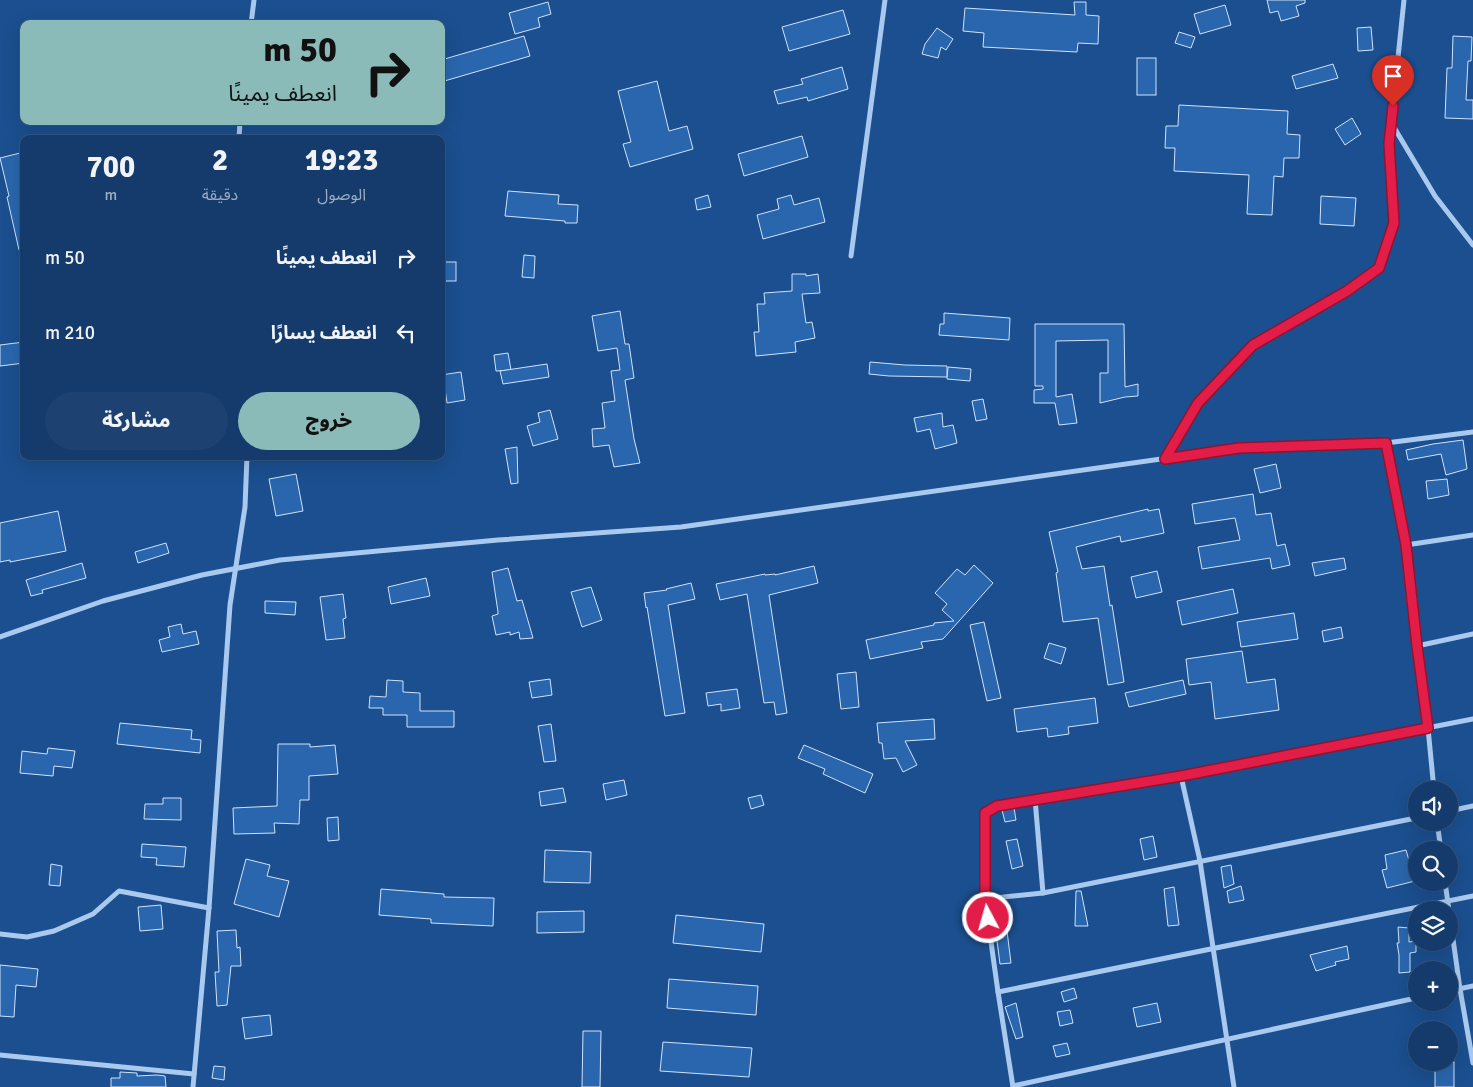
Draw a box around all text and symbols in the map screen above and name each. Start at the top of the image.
text: 50 m [263,28,337,71]
icon: right [355,40,420,105]
pin [1372,55,1414,106]
icon: arrive [1379,62,1407,90]
text: انعطف يمينًا [228,80,337,107]
text: 2 [212,142,228,179]
text: 19:23 [305,142,378,179]
text: 700 [87,149,135,186]
text: m [105,185,117,205]
text: دقيقة [202,185,238,205]
text: الوصول [317,185,366,205]
icon: right [392,244,420,272]
text: 50 m [45,246,85,270]
text: انعطف يمينًا [276,246,377,270]
icon: left [392,319,420,347]
text: 210 m [45,321,95,345]
text: انعطف يسارًا [271,321,377,345]
button: مشاركة [45,392,228,450]
button: خروج [238,392,420,450]
map controls [1408,781,1458,1071]
button: sound [1408,781,1458,831]
button: search [1408,841,1458,891]
position arrow [961,891,1013,943]
button: layers [1408,901,1458,951]
button: + [1408,961,1458,1011]
button: − [1408,1021,1458,1071]

